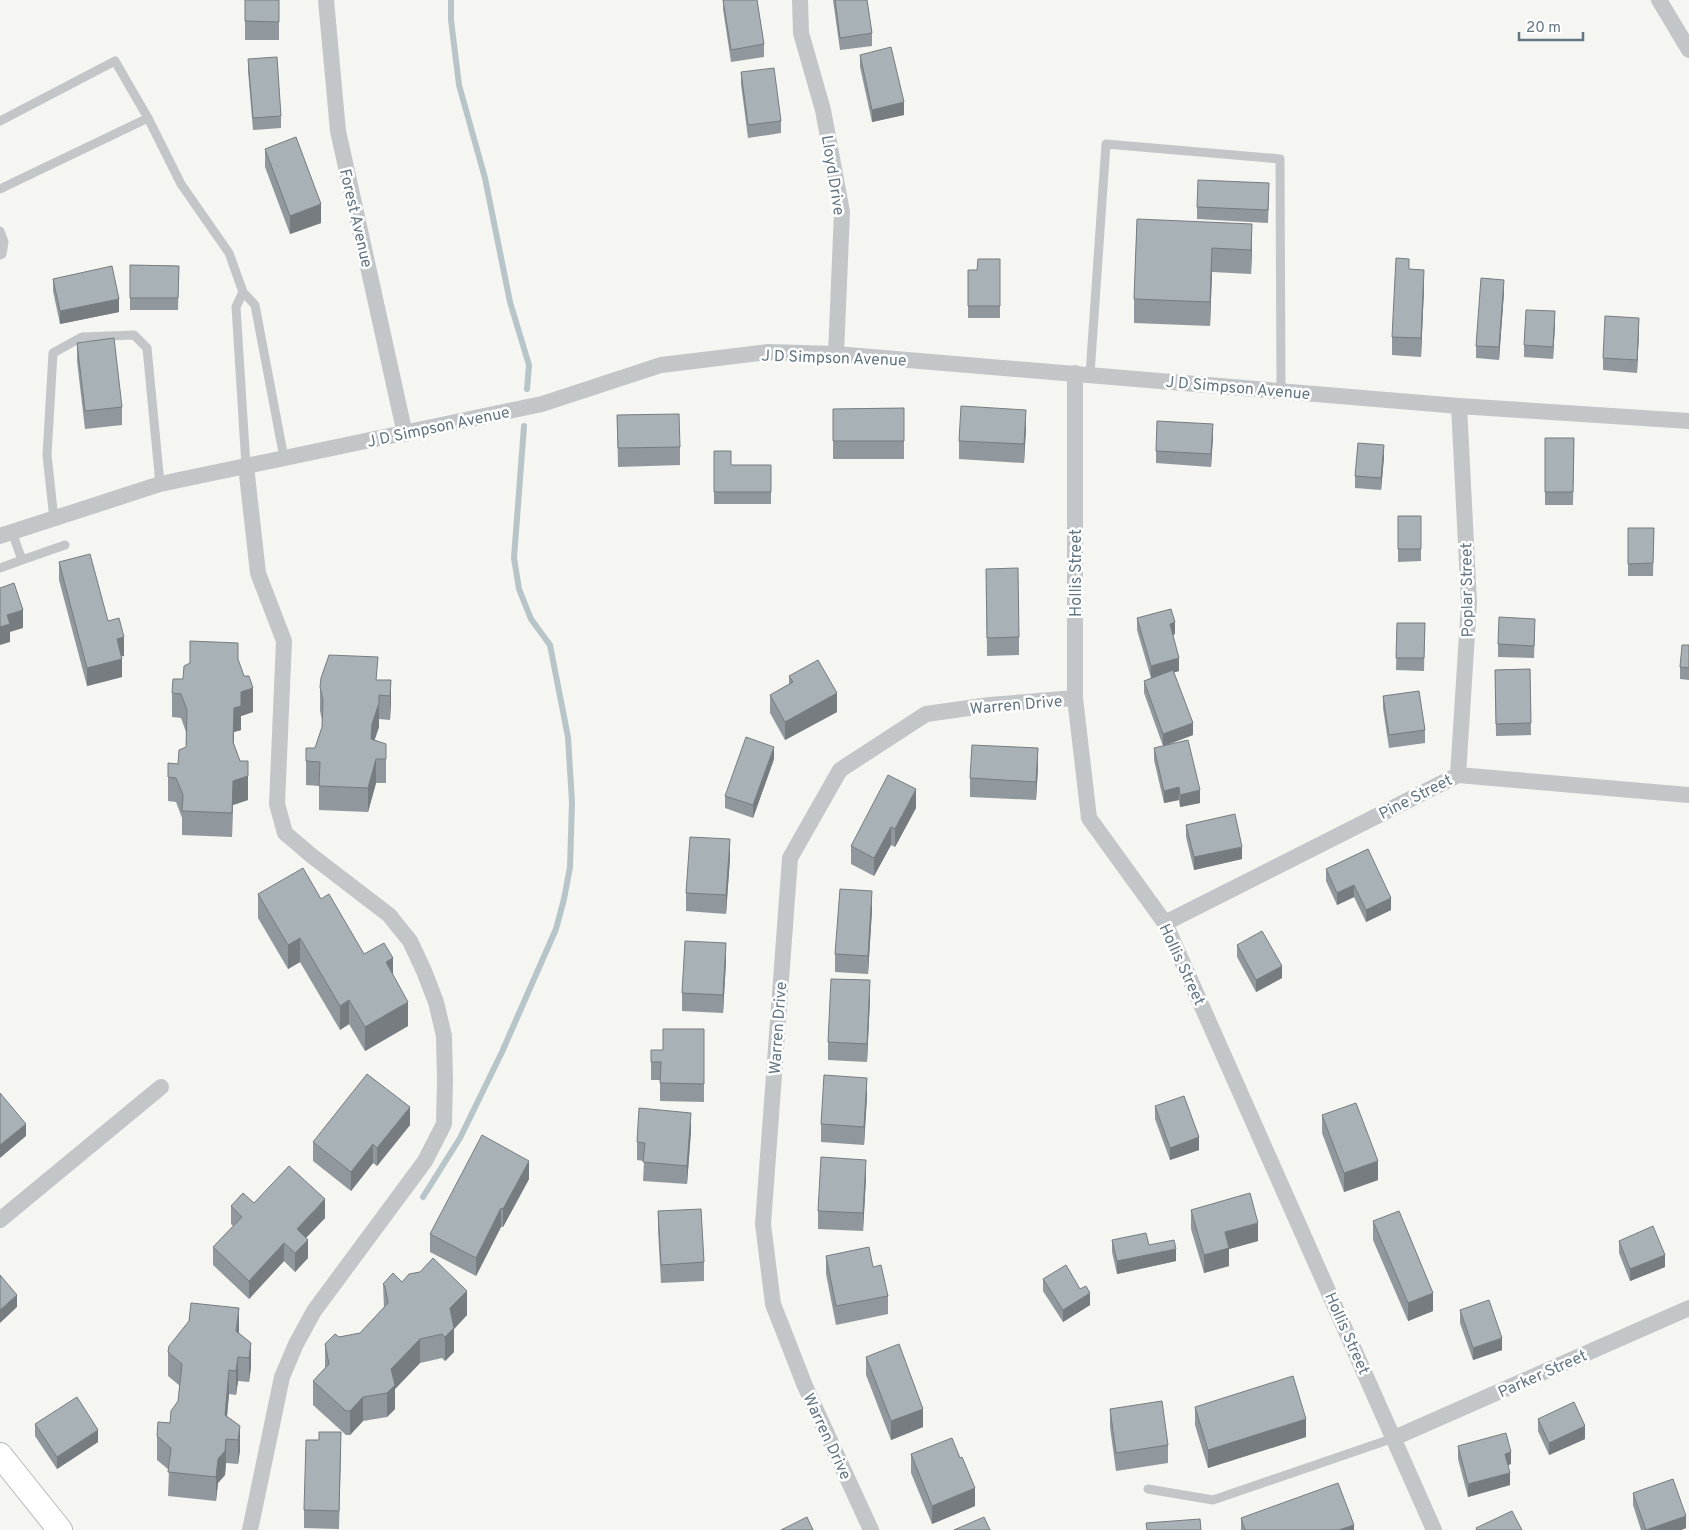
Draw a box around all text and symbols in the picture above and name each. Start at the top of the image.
scale bar [1519,10,1583,42]
text: 20 m [1526,19,1561,38]
street label: Lloyd Drive [816,134,848,217]
street label: Forest Avenue [334,167,376,270]
street label: J D Simpson Avenue [761,346,907,372]
street label: J D Simpson Avenue [1165,373,1311,405]
street label: J D Simpson Avenue [365,403,512,453]
street label: Hollis Street [1067,529,1087,617]
street label: Poplar Street [1457,542,1479,638]
street label: Warren Drive [969,692,1063,720]
street label: Pine Street [1376,771,1456,825]
street label: Hollis Street [1154,921,1209,1009]
street label: Warren Drive [766,981,792,1075]
street label: Hollis Street [1319,1290,1373,1378]
street label: Parker Street [1495,1346,1590,1403]
street label: Warren Drive [797,1390,855,1483]

